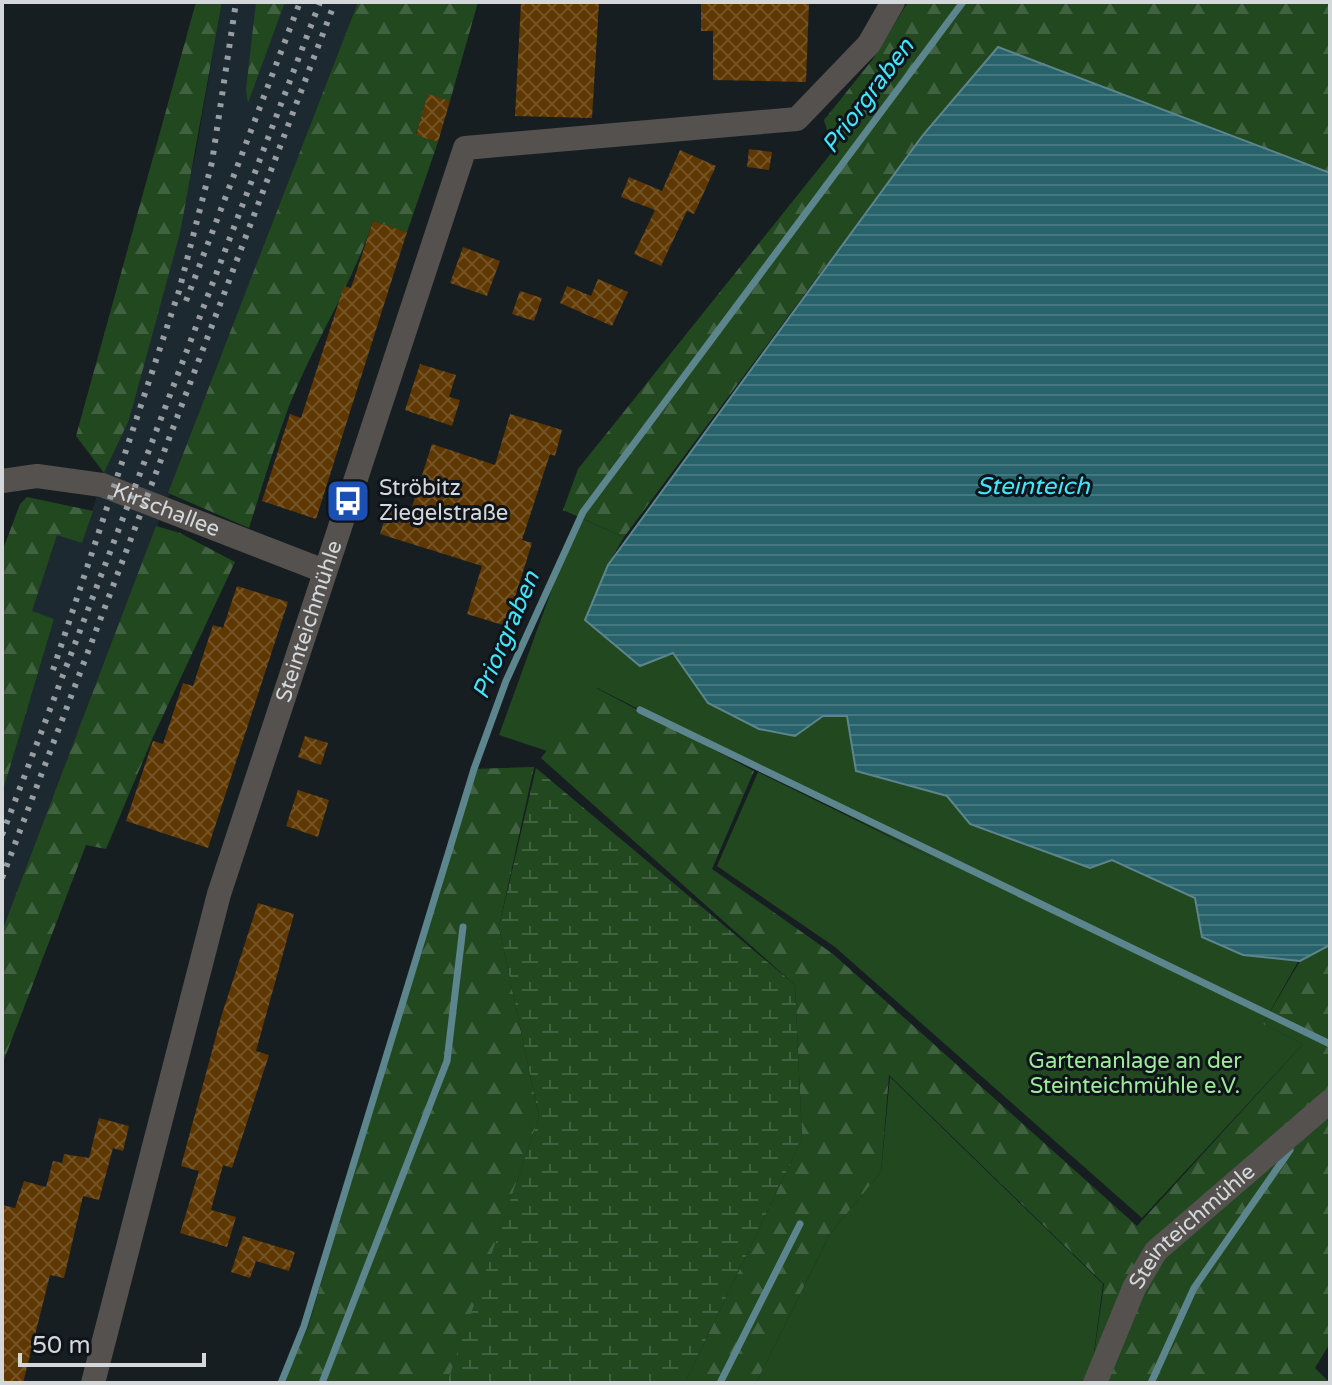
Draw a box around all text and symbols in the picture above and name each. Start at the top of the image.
water label: Priorgraben [816,32,921,159]
water label: Steinteich [976,472,1091,501]
place label: Ströbitz Ziegelstraße [379,475,508,526]
street label: Kirschallee [109,477,224,542]
bus stop icon: Ströbitz Ziegelstraße [324,477,372,525]
street label: Steinteichmühle [270,537,348,706]
water label: Priorgraben [466,566,546,703]
park label: Gartenanlage an der Steinteichmühle e.V. [1028,1048,1242,1099]
street label: Steinteichmühle [1123,1159,1260,1294]
scale bar [20,1317,204,1367]
text: 50 m [32,1331,90,1360]

